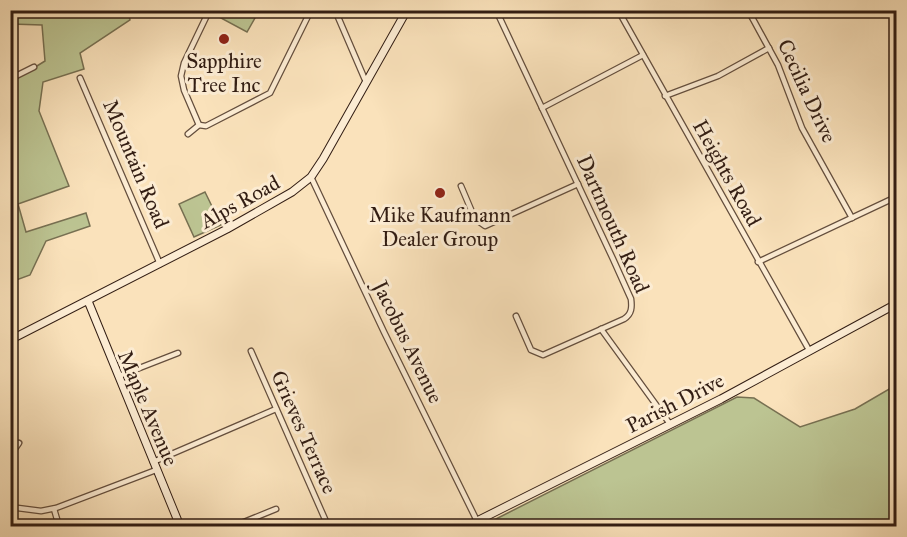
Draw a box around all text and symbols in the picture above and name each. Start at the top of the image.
marker: Sapphire Tree Inc [217,32,231,46]
street label: Cecilia Drive [772,35,842,147]
place label: Sapphire Tree Inc [186,48,262,98]
street label: Mountain Road [97,96,175,233]
street label: Heights Road [687,115,767,231]
street label: Dartmouth Road [571,151,655,298]
street label: Alps Road [195,169,285,235]
marker: Mike Kaufmann Dealer Group [433,186,447,200]
place label: Mike Kaufmann Dealer Group [369,202,511,252]
street label: Jacobus Avenue [366,275,449,408]
street label: Maple Avenue [112,346,184,470]
street label: Grieves Terrace [265,366,343,498]
street label: Parish Drive [622,367,729,439]

